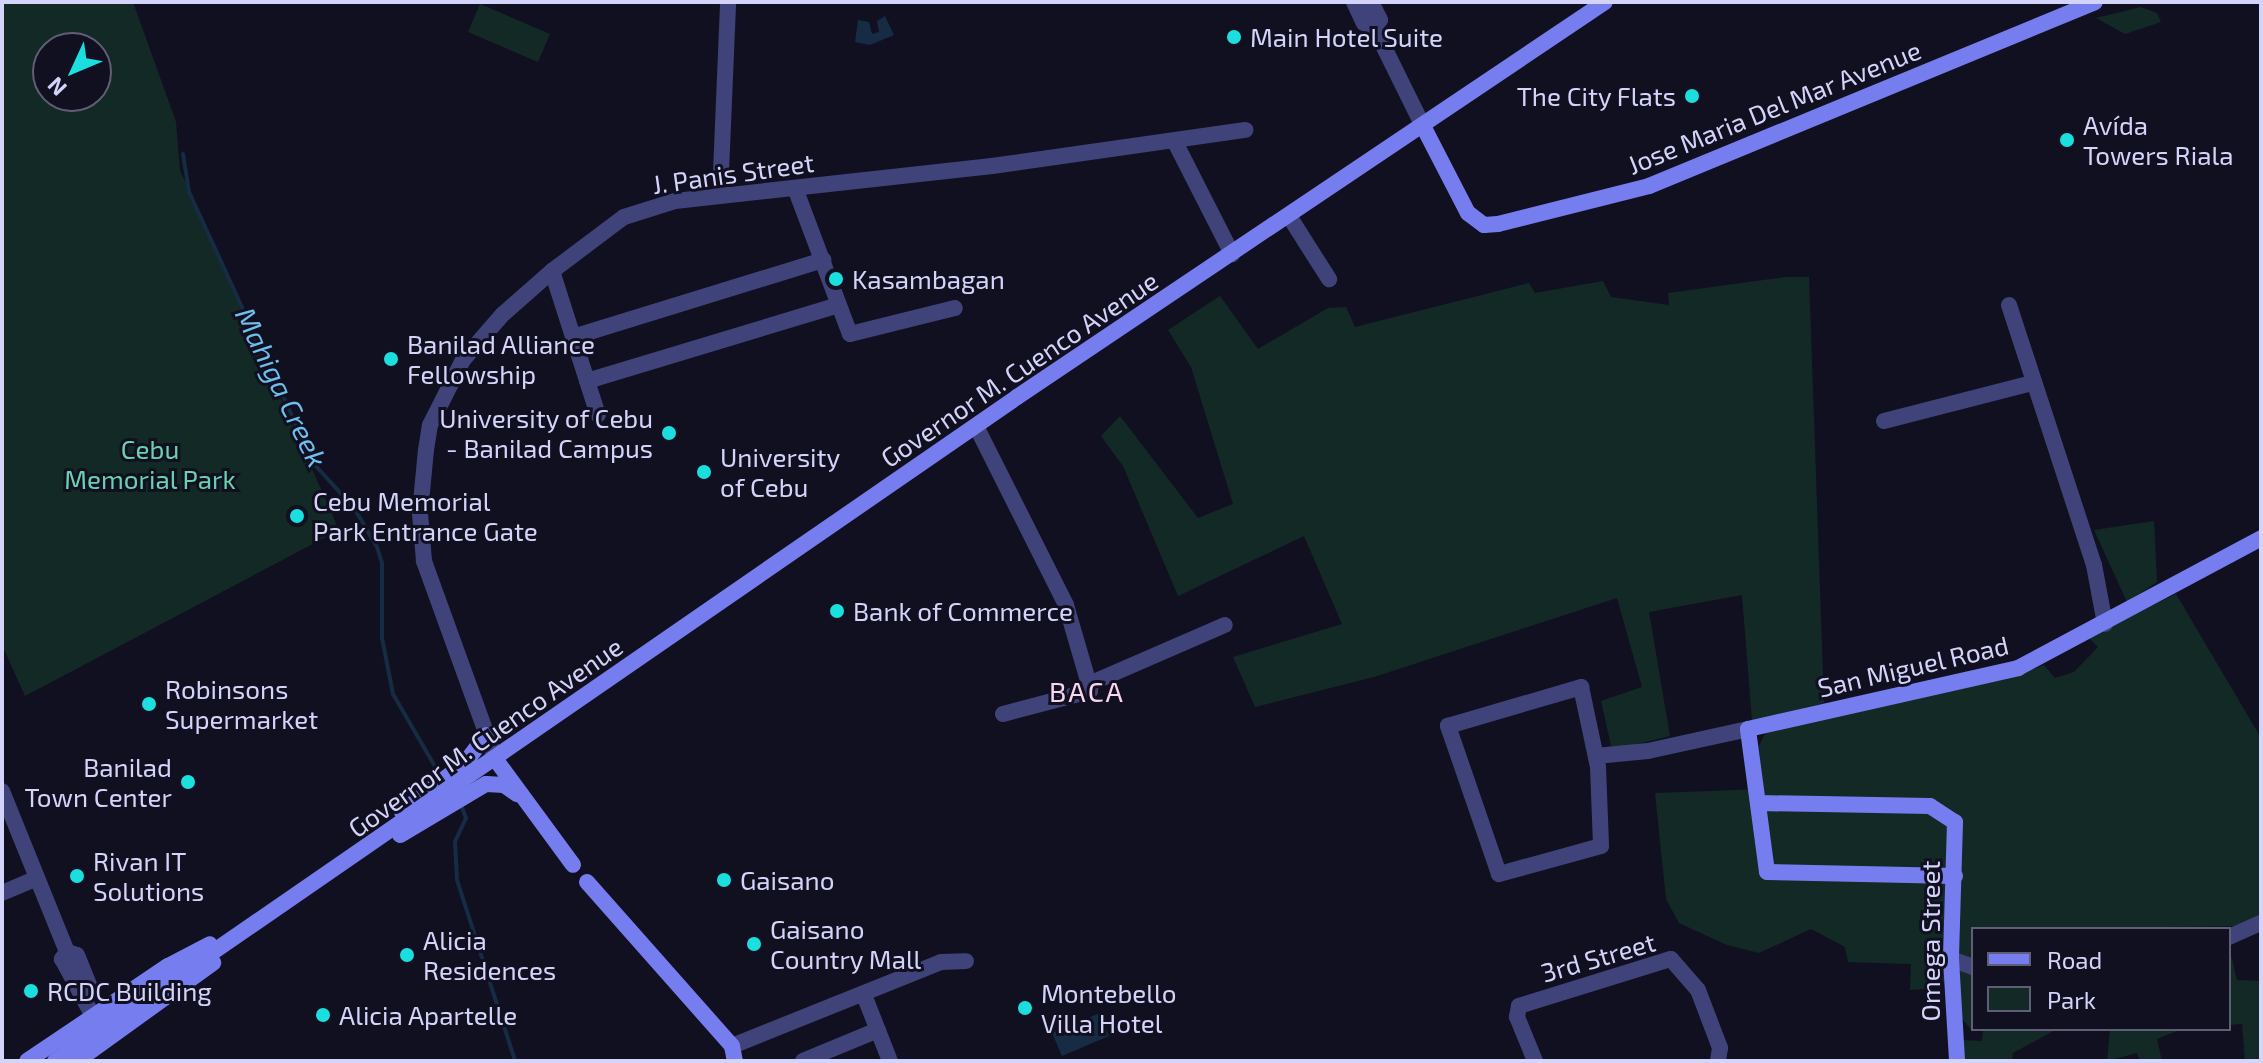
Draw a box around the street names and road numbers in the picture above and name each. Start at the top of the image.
street label: Jose Maria Del Mar Avenue [1622,33,1926,181]
street label: J. Panis Street [650,146,816,200]
street label: Governor M. Cuenco Avenue [874,264,1164,474]
street label: San Miguel Road [1814,629,2012,703]
street label: Governor M. Cuenco Avenue [342,630,628,844]
street label: Omega Street [1914,861,1946,1021]
street label: 3rd Street [1537,926,1659,988]

